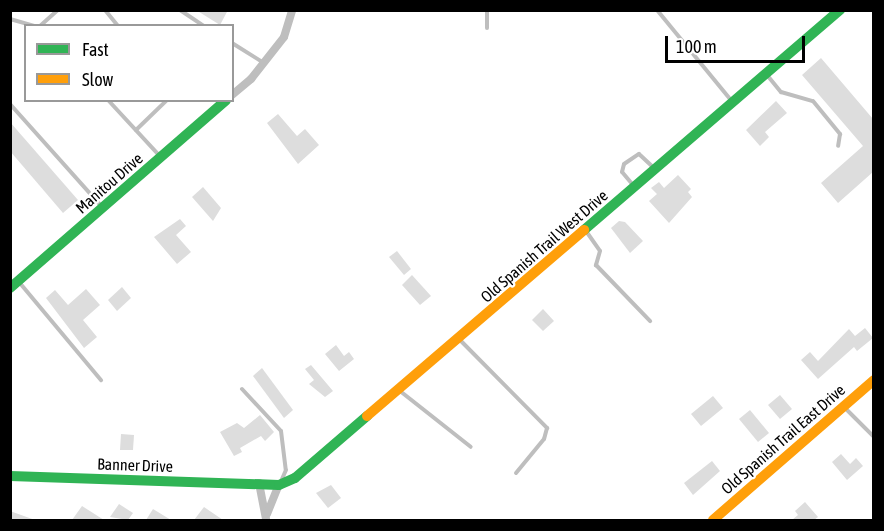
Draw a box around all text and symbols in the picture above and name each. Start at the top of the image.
legend [24,24,234,102]
scale bar [668,24,808,62]
text: 100 m [676,36,717,57]
text: Fast [82,39,109,60]
text: Slow [82,69,113,90]
street label: Manitou Drive [72,149,146,217]
street label: Old Spanish Trail West Drive [477,186,611,306]
street label: Old Spanish Trail East Drive [717,380,849,498]
street label: Banner Drive [97,454,173,476]

